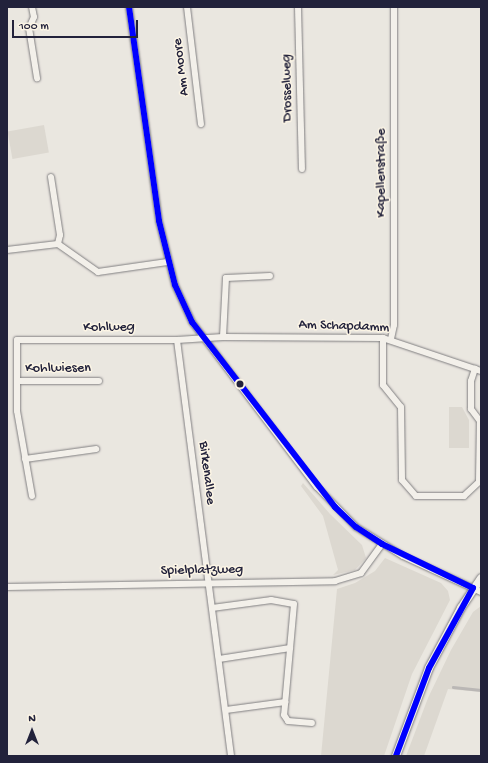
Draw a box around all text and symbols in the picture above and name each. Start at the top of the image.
scale bar [14,12,140,38]
text: 100 m [19,20,49,34]
street label: Am Moore [170,37,194,97]
street label: Drosselweg [279,54,297,122]
street label: Kapellenstraße [374,129,390,217]
street label: Am Schapdamm [298,317,390,337]
street label: Kohlweg [83,320,135,336]
street label: Kohlwiesen [25,361,91,377]
unlabelled marker [235,379,245,389]
street label: Birkenallee [194,440,218,506]
street label: Spielplatzweg [161,562,243,580]
north arrow [12,711,52,751]
text: N [28,713,36,725]

